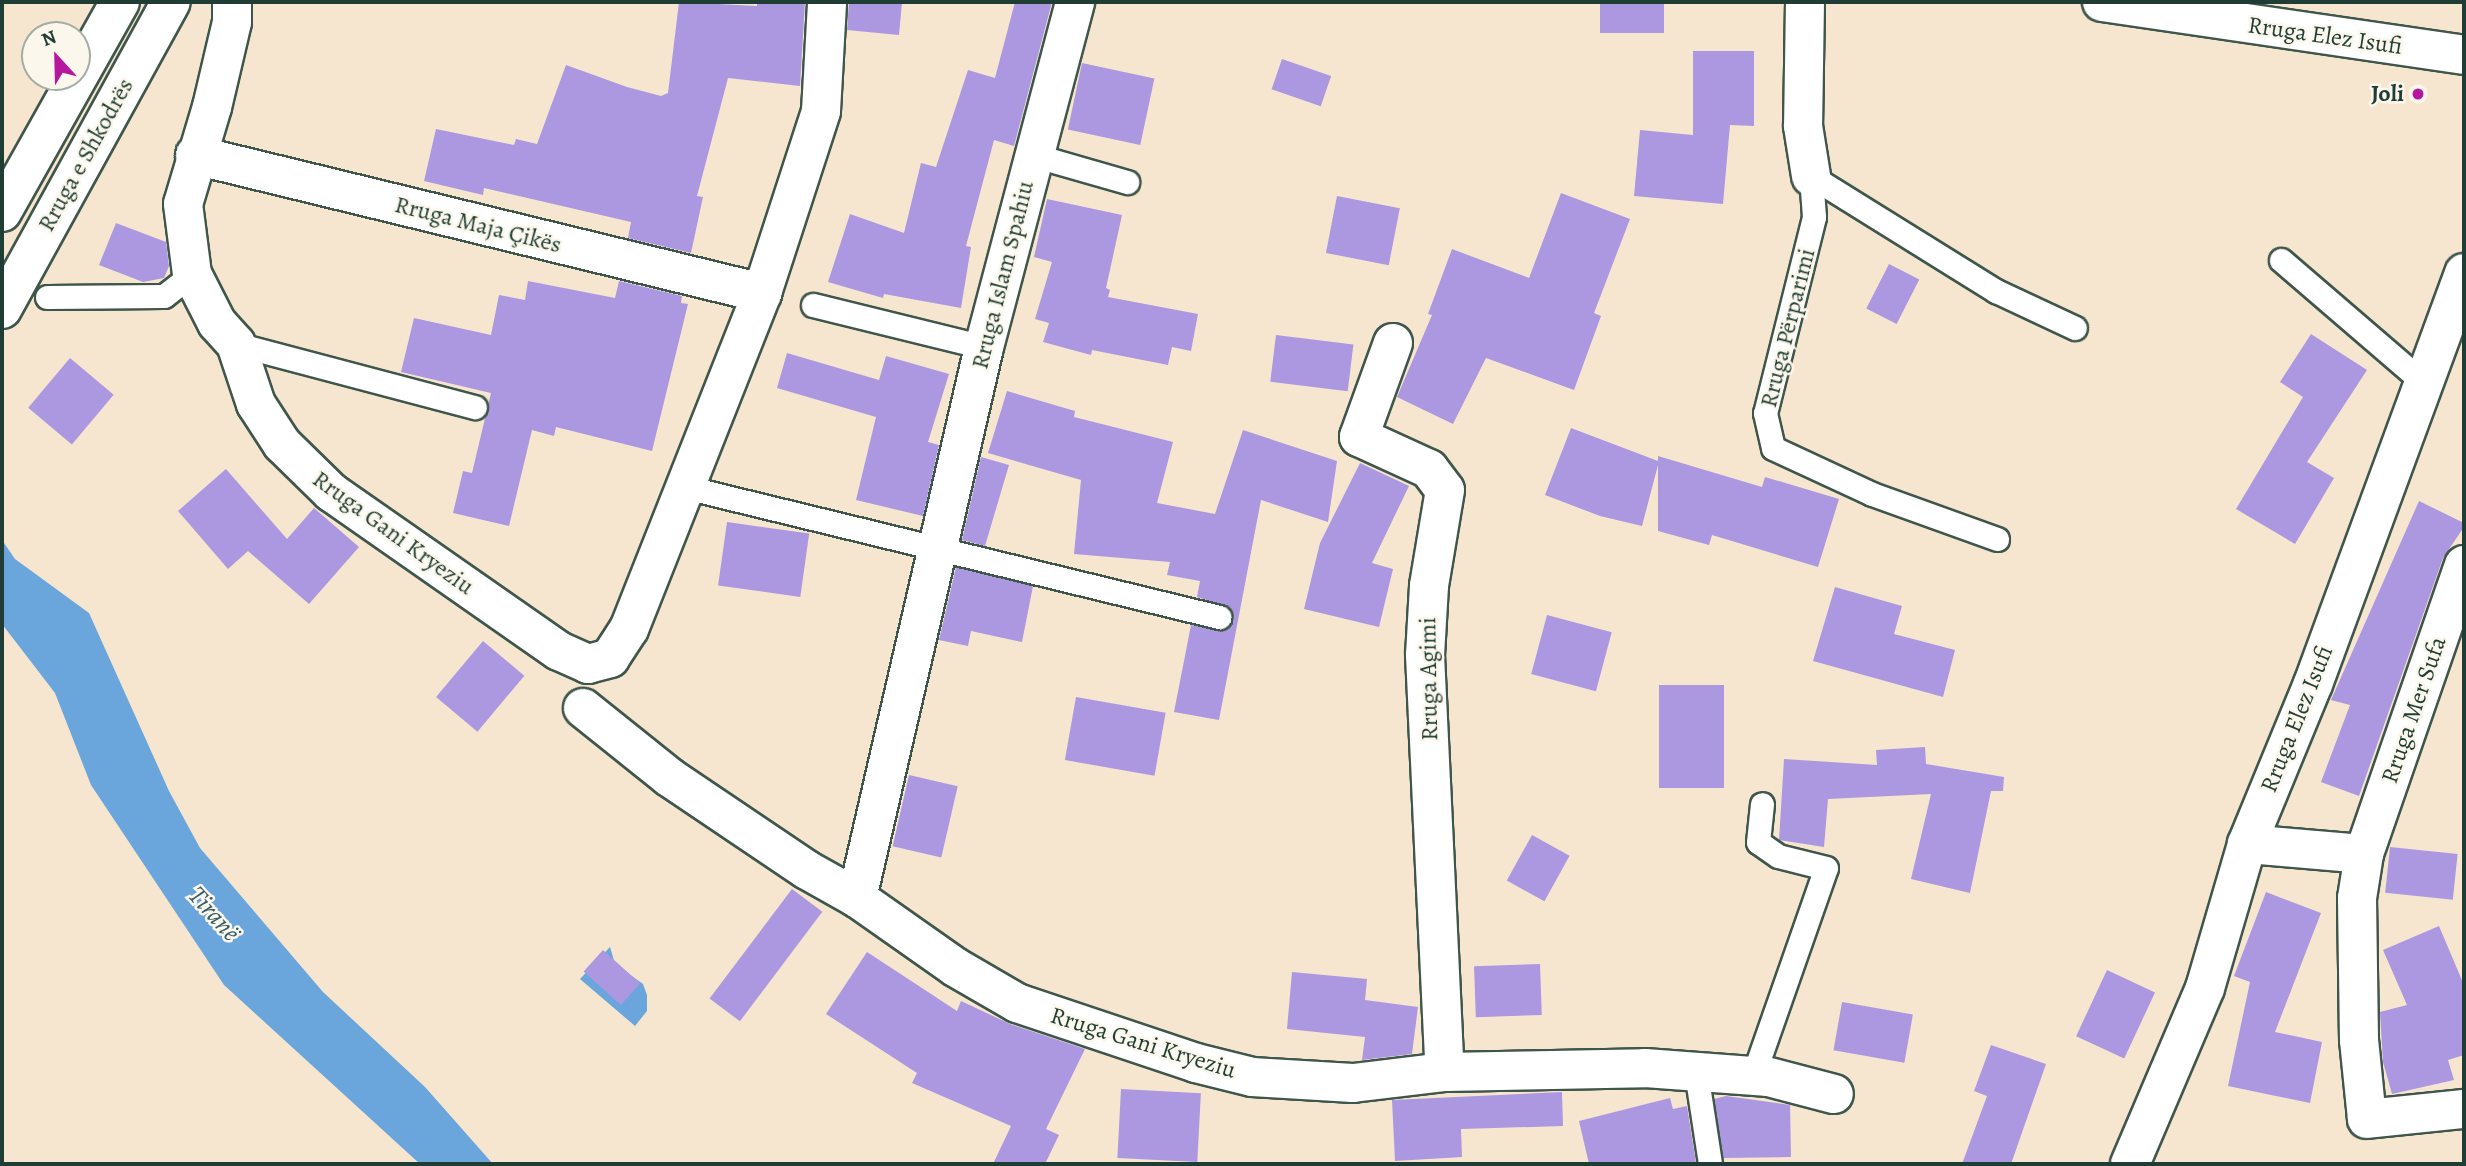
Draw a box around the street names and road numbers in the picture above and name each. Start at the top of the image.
street label: Rruga Elez Isufi [2246,11,2404,61]
street label: Rruga e Shkodrës [32,73,140,237]
street label: Rruga Islam Spahiu [966,178,1040,372]
street label: Rruga Maja Çikës [392,190,564,260]
street label: Rruga Përparimi [1754,245,1822,411]
street label: Rruga Gani Kryeziu [307,465,479,601]
street label: Rruga Agimi [1414,617,1444,741]
street label: Rruga Mer Sufa [2375,633,2453,787]
street label: Rruga Elez Isufi [2254,641,2340,797]
street label: Rruga Gani Kryeziu [1047,1001,1239,1085]

